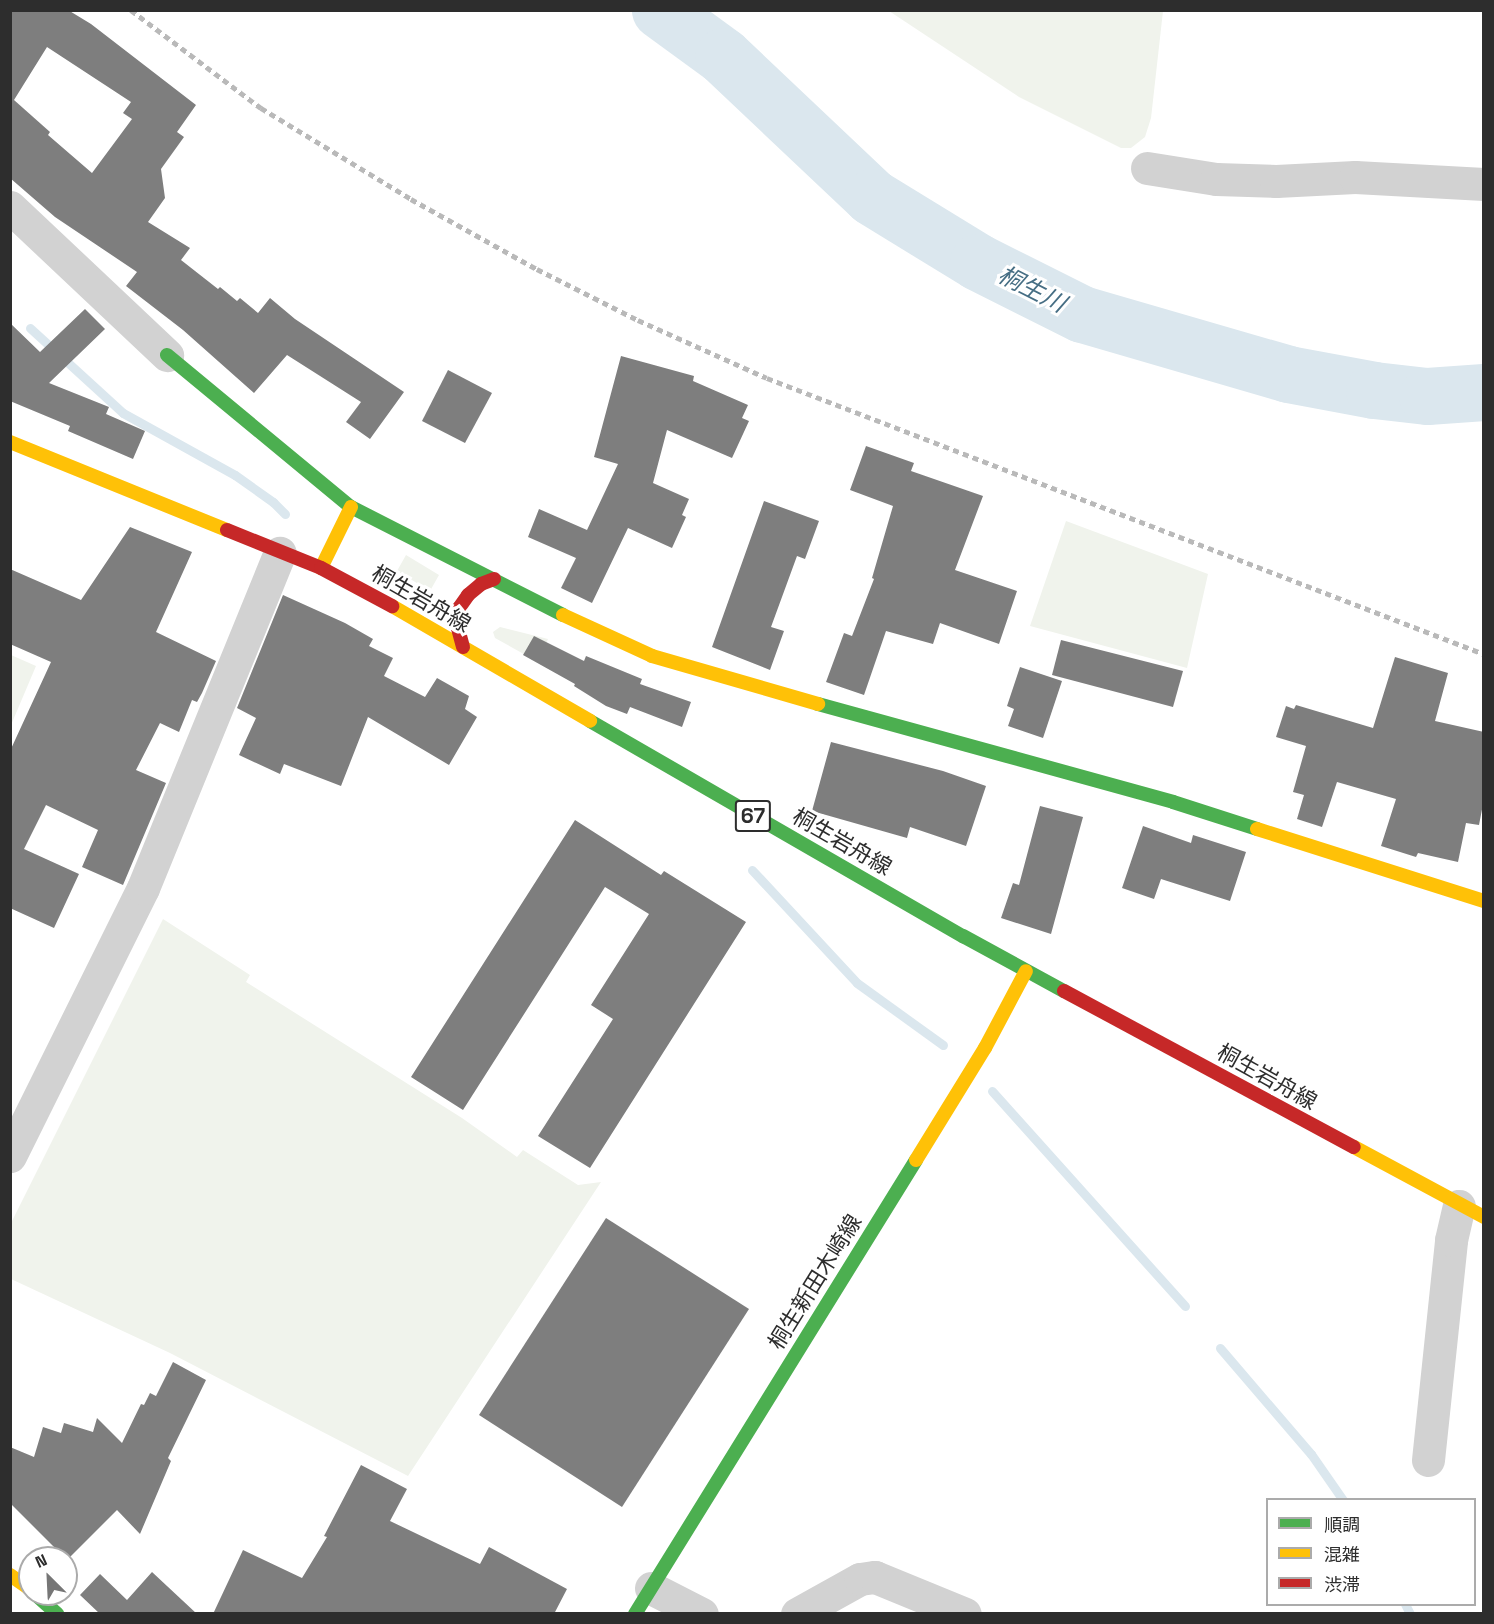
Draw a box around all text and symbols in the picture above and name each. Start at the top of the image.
water label: 桐生川 [993,260,1071,318]
street label: 桐生岩舟線 [367,560,475,638]
road number: 67 [734,798,772,834]
street label: 桐生岩舟線 [788,803,896,881]
street label: 桐生岩舟線 [1212,1039,1322,1115]
street label: 桐生新田木崎線 [763,1210,867,1354]
legend [1266,1498,1476,1606]
text: 順調 [1324,1513,1360,1536]
text: 混雑 [1324,1543,1360,1566]
north arrow [18,1546,78,1606]
text: N [32,1549,50,1573]
text: 渋滞 [1324,1573,1360,1596]

